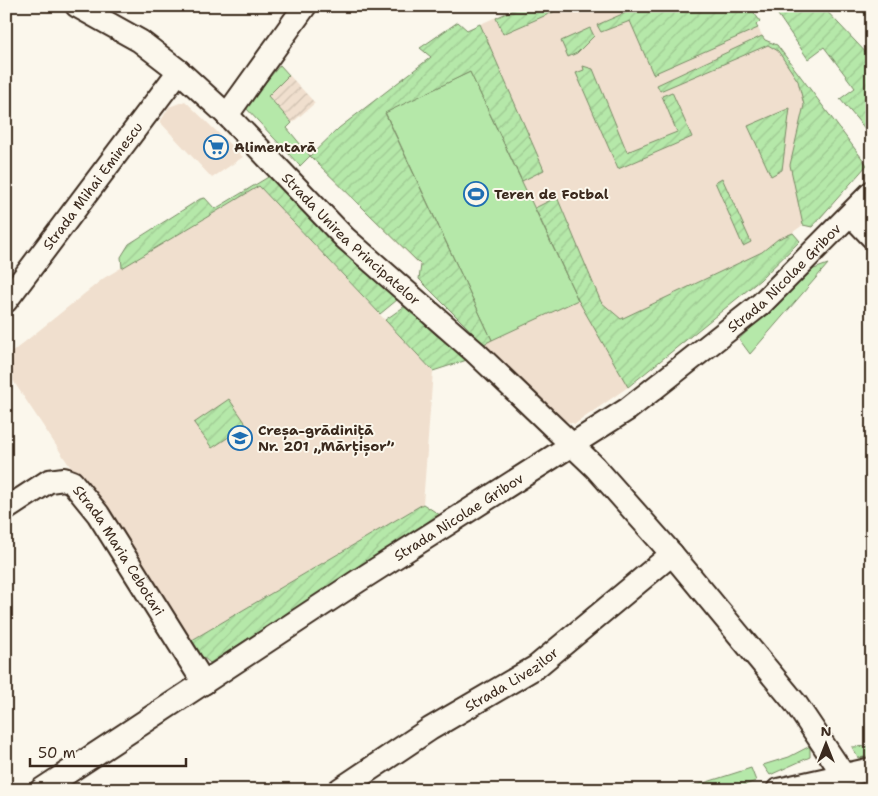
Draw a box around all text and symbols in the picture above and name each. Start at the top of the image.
street label: Strada Mihai Eminescu [39,118,146,253]
supermarket icon: Alimentară [203,134,229,160]
place label: Alimentară [234,138,317,156]
street label: Strada Unirea Principatelor [278,169,425,309]
sports icon: Teren de Fotbal [463,181,489,207]
place label: Teren de Fotbal [494,185,609,203]
street label: Strada Nicolae Gribov [724,219,845,336]
place label: Creșa-grădiniță Nr. 201 „Mărțișor” [258,421,395,456]
school or university icon: Creșa-grădiniță Nr. 201 „Mărțișor” [227,425,253,451]
street label: Strada Nicolae Gribov [390,469,527,565]
street label: Strada Maria Cebotari [69,481,168,619]
street label: Strada Livezilor [461,643,562,716]
north arrow [800,718,850,768]
text: N [820,722,832,740]
scale bar [30,736,186,768]
text: 50 m [38,743,76,763]

